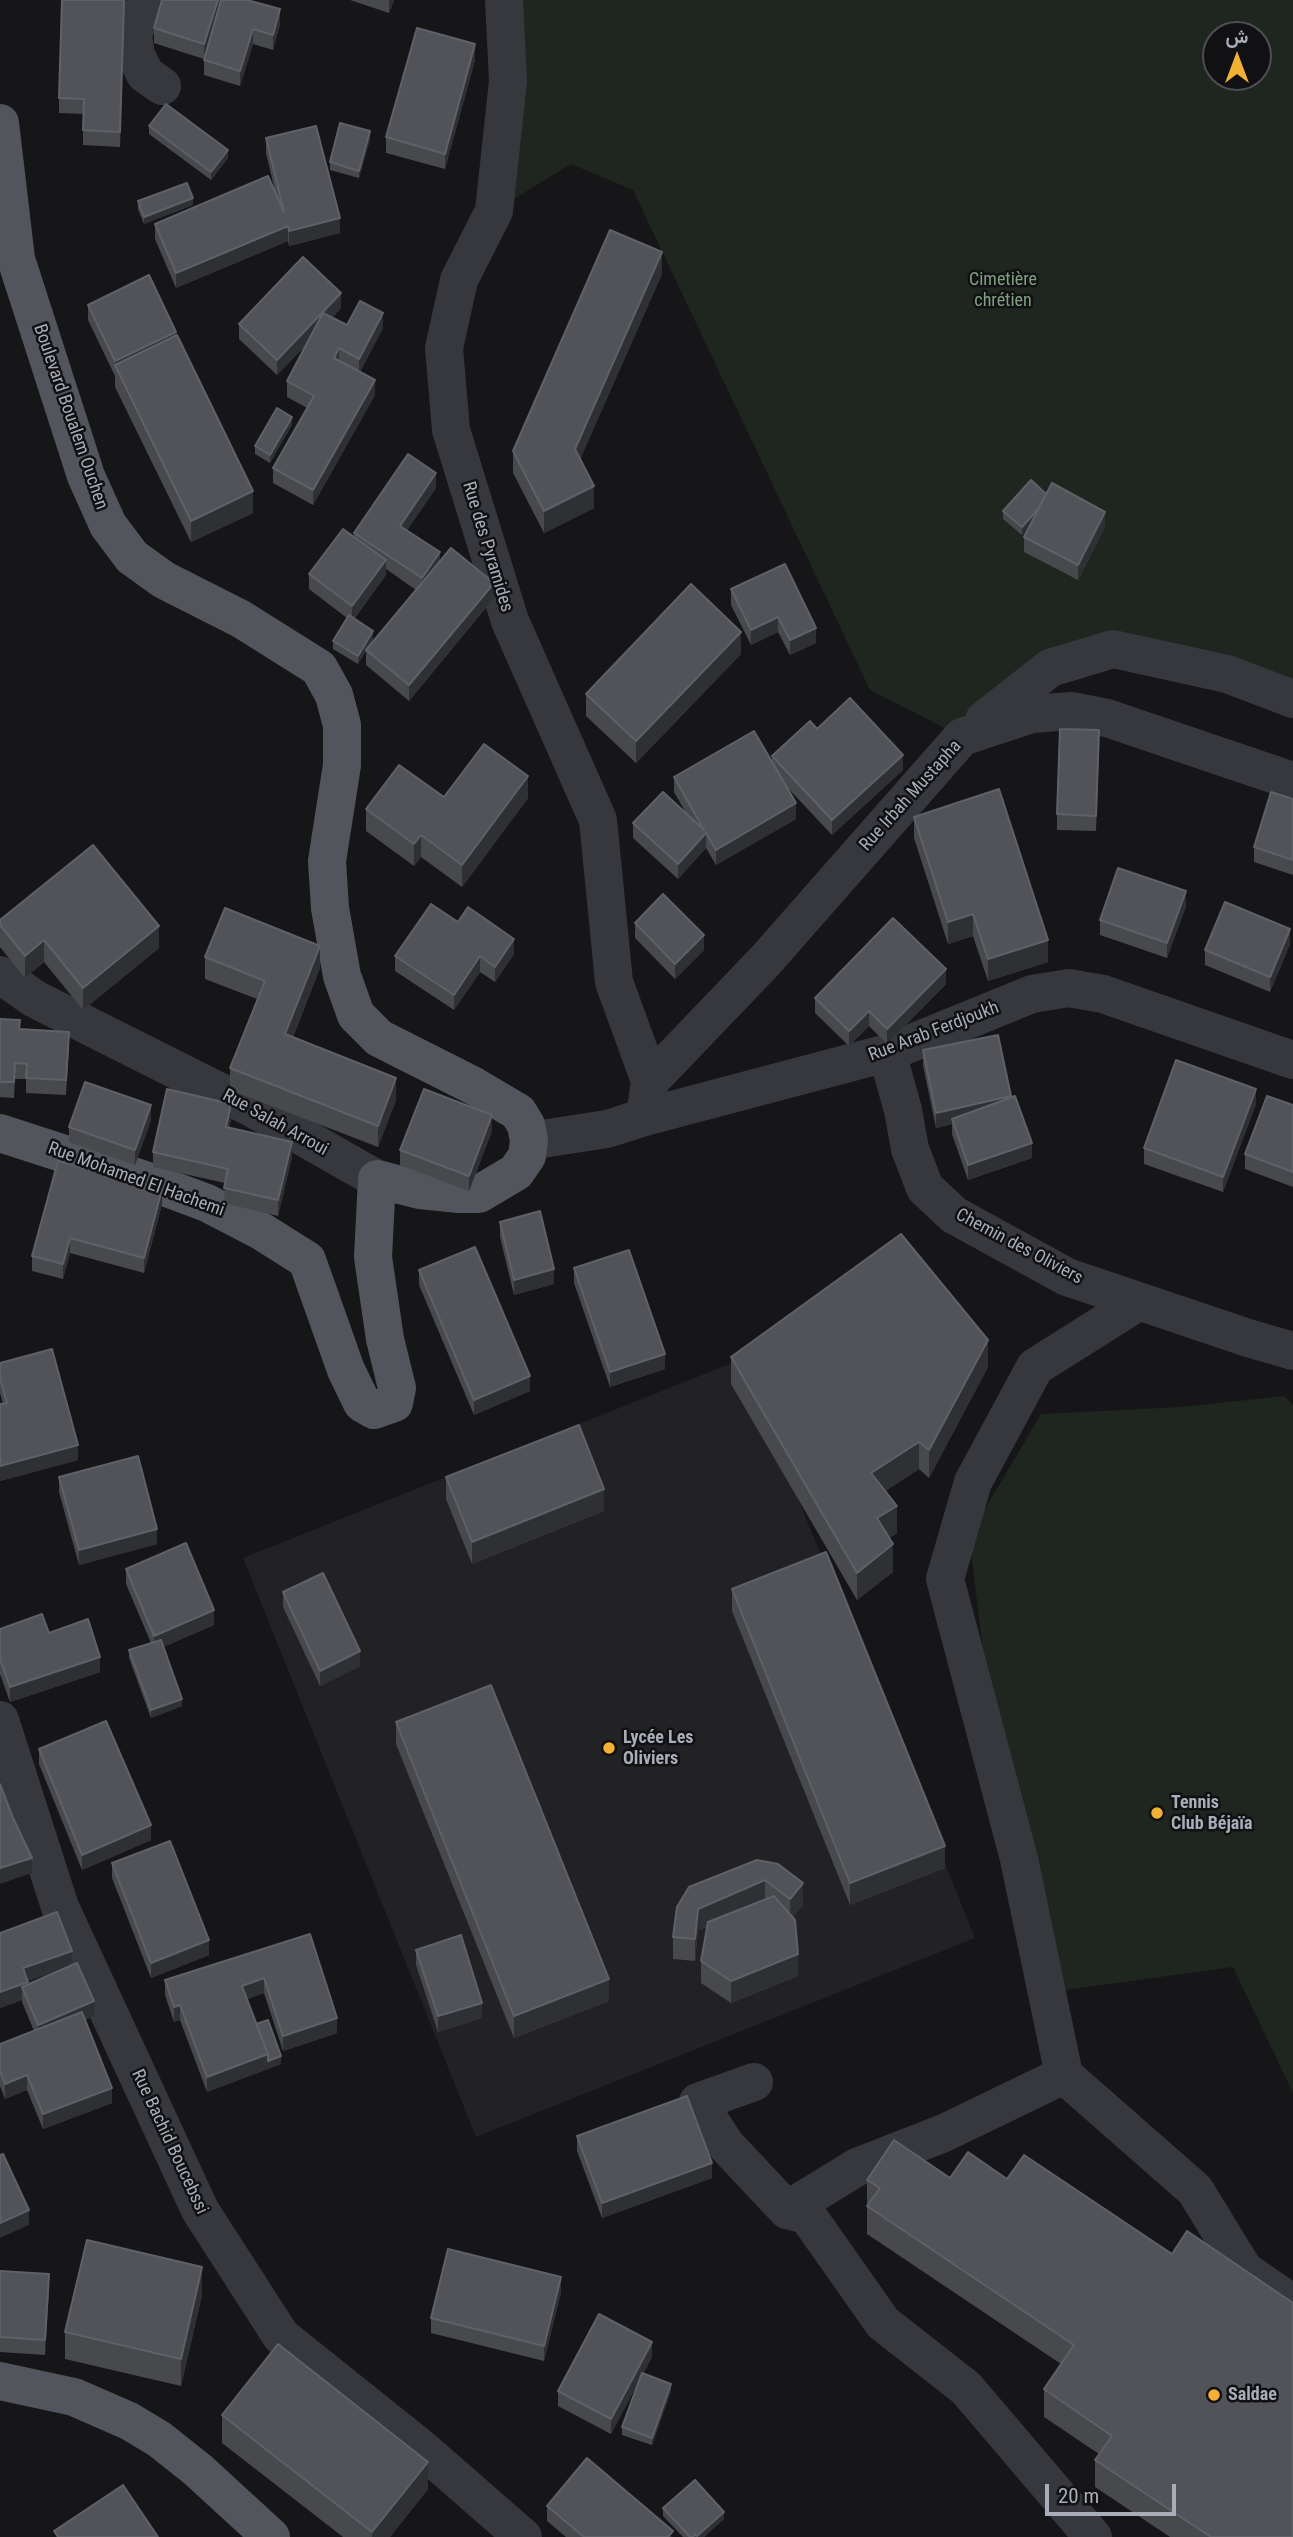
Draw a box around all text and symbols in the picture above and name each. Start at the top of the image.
north arrow [1202,21,1272,91]
text: ش [1226,25,1248,48]
park label: Cimetière chrétien [969,269,1037,312]
street label: Boulevard Boualem Ouchen [28,321,112,513]
street label: Rue des Pyramides [457,479,517,615]
street label: Rue Irbah Mustapha [856,736,966,856]
street label: Rue Arab Ferdjoukh [866,997,1002,1067]
street label: Rue Salah Arroui [218,1085,332,1161]
street label: Rue Mohamed El Hachemi [45,1138,227,1222]
street label: Chemin des Oliviers [952,1204,1086,1290]
place label: Lycée Les Oliviers [623,1727,693,1770]
marker: Lycée Les Oliviers [601,1740,617,1756]
place label: Tennis Club Béjaïa [1171,1792,1253,1834]
marker: Tennis Club Béjaïa [1149,1805,1165,1821]
street label: Rue Bachid Boucebssi [126,2066,212,2218]
place label: Saldae [1228,2384,1277,2406]
marker: Saldae [1206,2387,1222,2403]
scale bar [1048,2470,1179,2514]
text: 20 m [1058,2484,1099,2508]

